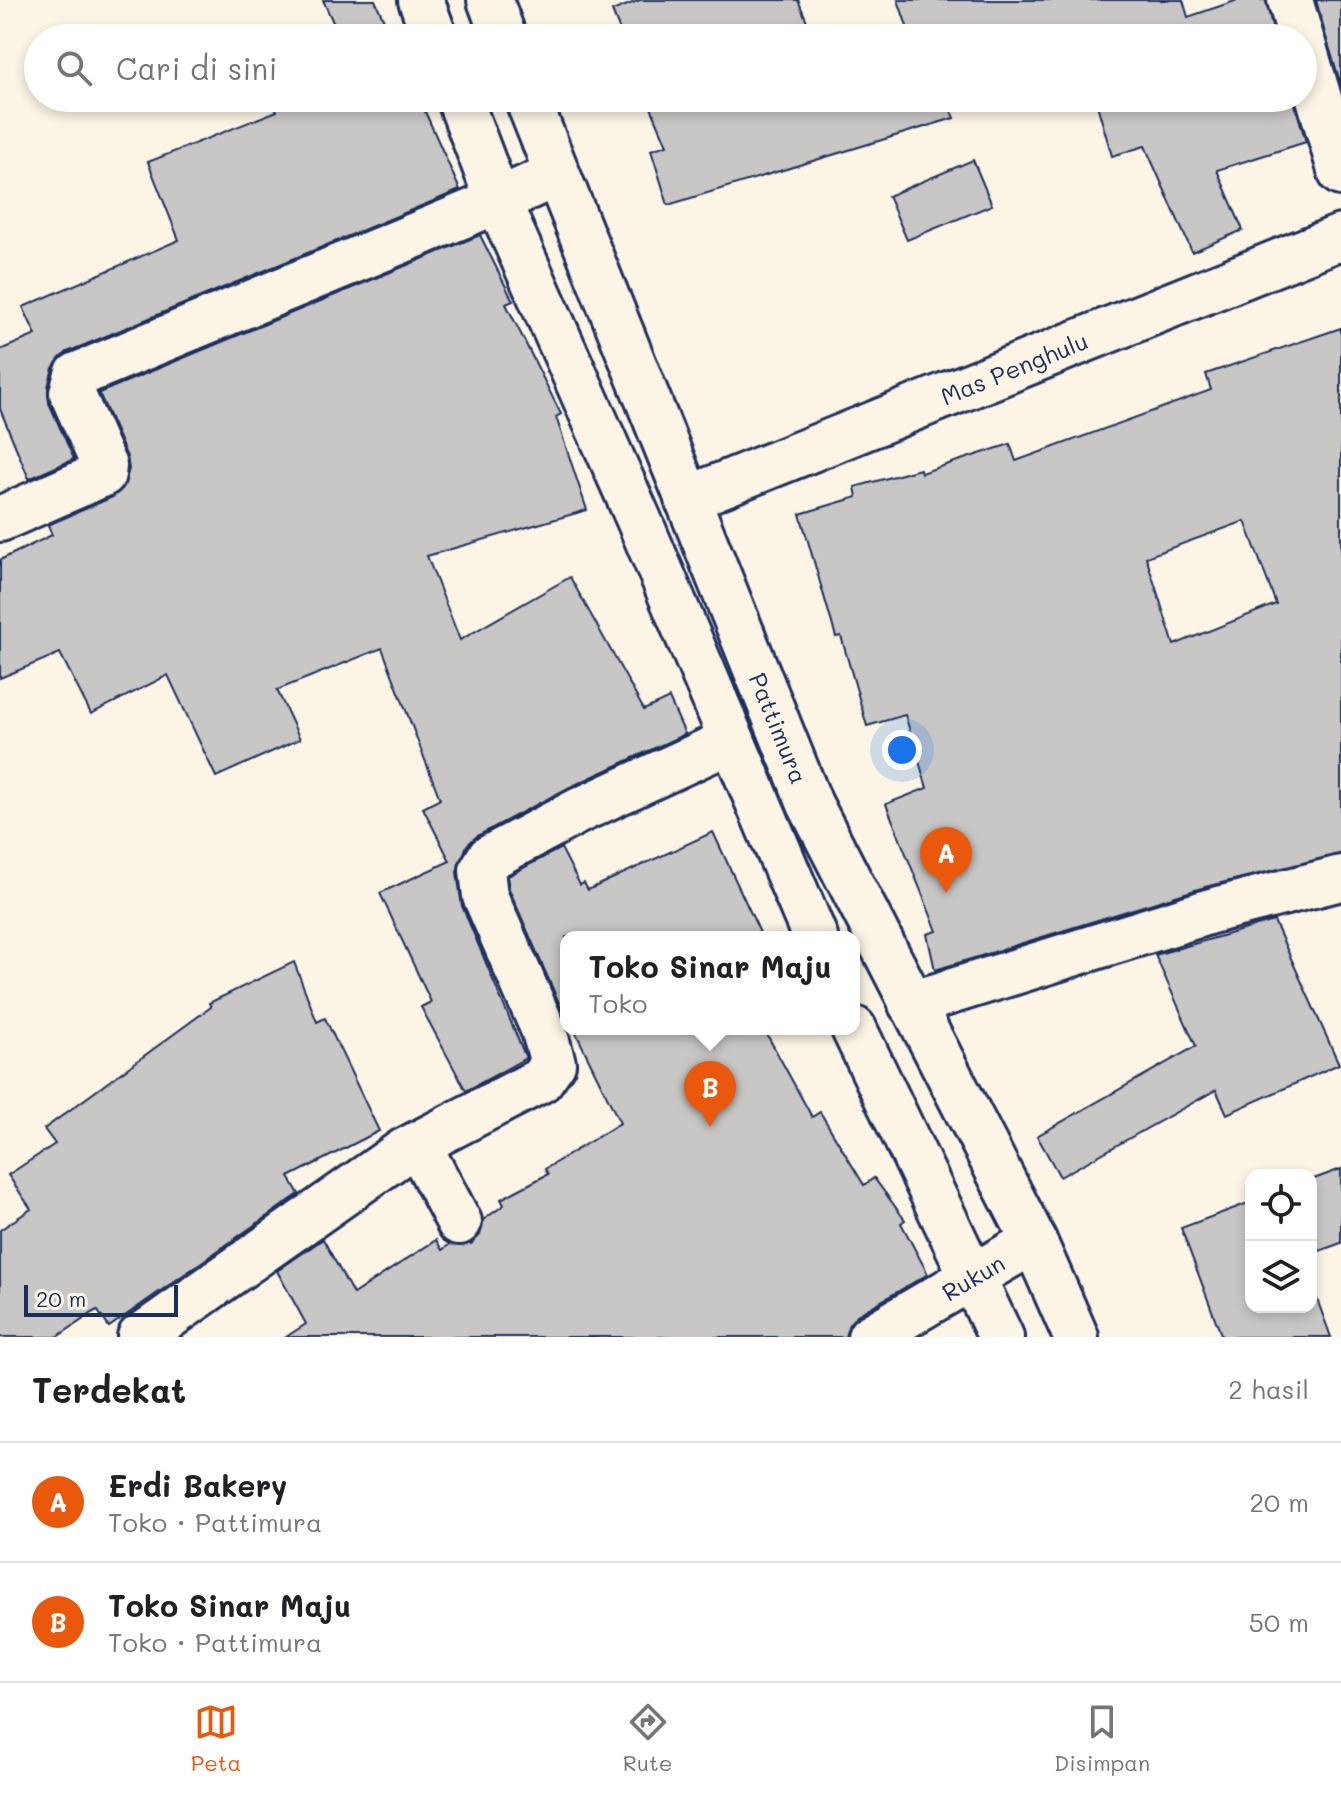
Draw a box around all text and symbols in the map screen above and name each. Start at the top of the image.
search box [24,24,1317,112]
icon: search [52,46,96,90]
text: Cari di sini [116,48,277,88]
street label: Mas Penghulu [936,324,1092,412]
street label: Pattimura [743,668,815,788]
your location [882,730,922,770]
pin: A [920,827,972,893]
popup [560,931,860,1035]
text: Toko Sinar Maju [588,946,832,986]
text: Toko [588,986,648,1020]
pin: B [684,1061,736,1127]
map controls [1245,1169,1317,1313]
button: locate [1245,1169,1317,1241]
button: layers [1245,1241,1317,1313]
street label: Rukun [936,1247,1010,1307]
scale bar [24,1281,178,1317]
text: 20 m [36,1284,86,1313]
text: Terdekat [32,1367,186,1412]
text: 2 hasil [1228,1372,1309,1406]
text: Erdi Bakery [108,1465,287,1505]
text: A [49,1485,67,1519]
text: 20 m [1249,1485,1309,1519]
text: Toko · Pattimura [108,1505,322,1539]
text: Toko Sinar Maju [108,1585,351,1625]
text: B [49,1605,67,1639]
text: 50 m [1249,1605,1309,1639]
text: Toko · Pattimura [108,1625,322,1659]
tab: Peta [191,1700,241,1777]
tab: Rute [623,1700,672,1777]
tab: Disimpan [1054,1700,1150,1777]

